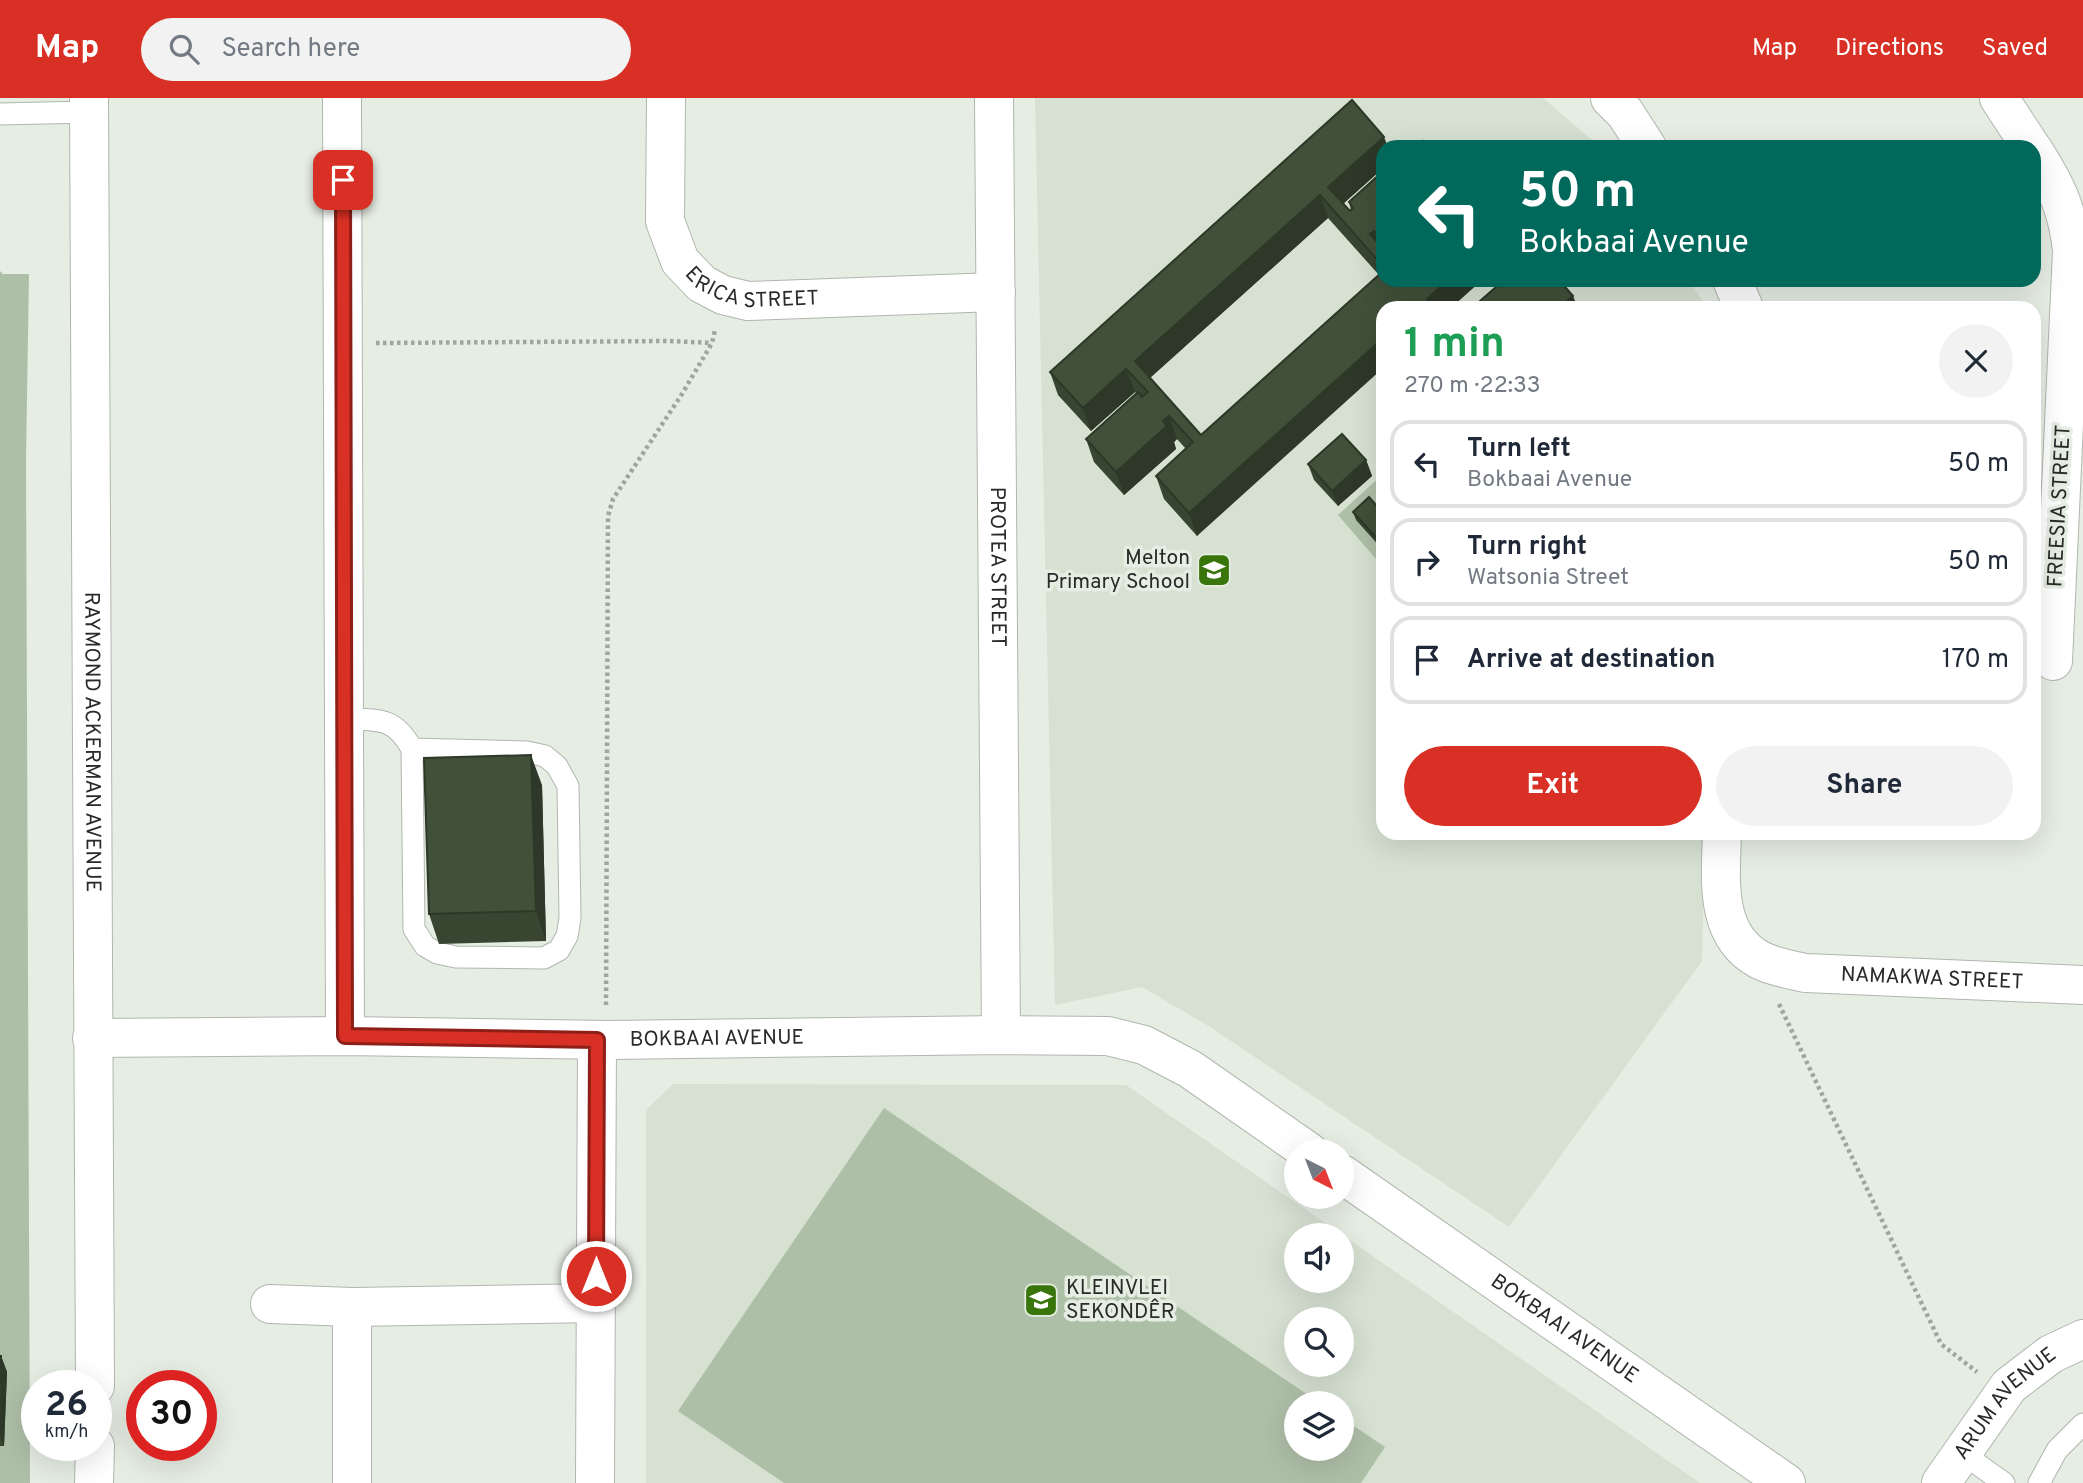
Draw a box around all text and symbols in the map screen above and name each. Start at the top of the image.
search box [141,18,631,81]
text: Map [35,28,99,70]
icon: search [165,30,203,68]
text: Search here [221,33,360,66]
text: Map [1752,34,1797,64]
text: Directions [1835,34,1944,64]
text: Saved [1982,34,2048,64]
pin [313,150,373,210]
icon: arrive [324,161,362,199]
text: 50 m [1519,163,1636,225]
icon: left [1404,168,1495,259]
text: Bokbaai Avenue [1519,224,1749,264]
street label: ERICA STREET [679,261,819,315]
text: 1 min [1404,319,1505,372]
button: close [1939,324,2013,398]
text: 270 m · 22:33 [1404,372,1541,401]
street label: FREESIA STREET [2042,424,2078,588]
text: Turn left [1467,433,1571,466]
icon: left [1408,445,1446,483]
text: 50 m [1948,448,2009,481]
text: Bokbaai Avenue [1467,466,1632,495]
street label: PROTEA STREET [983,487,1012,647]
text: Turn right [1467,531,1587,564]
icon: right [1408,543,1446,581]
place label: Melton Primary School [1046,545,1190,596]
text: 50 m [1948,546,2009,579]
school or university icon: Melton Primary School [1195,551,1233,589]
text: Watsonia Street [1467,564,1629,593]
street label: RAYMOND ACKERMAN AVENUE [78,592,106,892]
icon: arrive [1408,641,1446,679]
text: Arrive at destination [1467,644,1715,677]
text: 170 m [1942,644,2009,677]
button: Exit [1404,746,1702,826]
button: Share [1716,746,2013,826]
street label: NAMAKWA STREET [1840,961,2024,996]
street label: BOKBAAI AVENUE [630,1024,804,1053]
north arrow [1284,1139,1354,1209]
map controls [1284,1139,1354,1461]
button: sound [1284,1223,1354,1293]
position arrow [559,1239,633,1313]
street label: BOKBAAI AVENUE [1485,1268,1644,1390]
place label: KLEINVLEI SEKONDÊR [1066,1275,1175,1326]
school or university icon: KLEINVLEI SEKONDÊR [1022,1281,1060,1319]
button: search [1284,1307,1354,1377]
street label: ARUM AVENUE [1948,1341,2062,1465]
speed limit sign: 30 [126,1370,217,1461]
text: 26 [45,1384,88,1428]
button: layers [1284,1391,1354,1461]
text: km/h [45,1421,88,1444]

